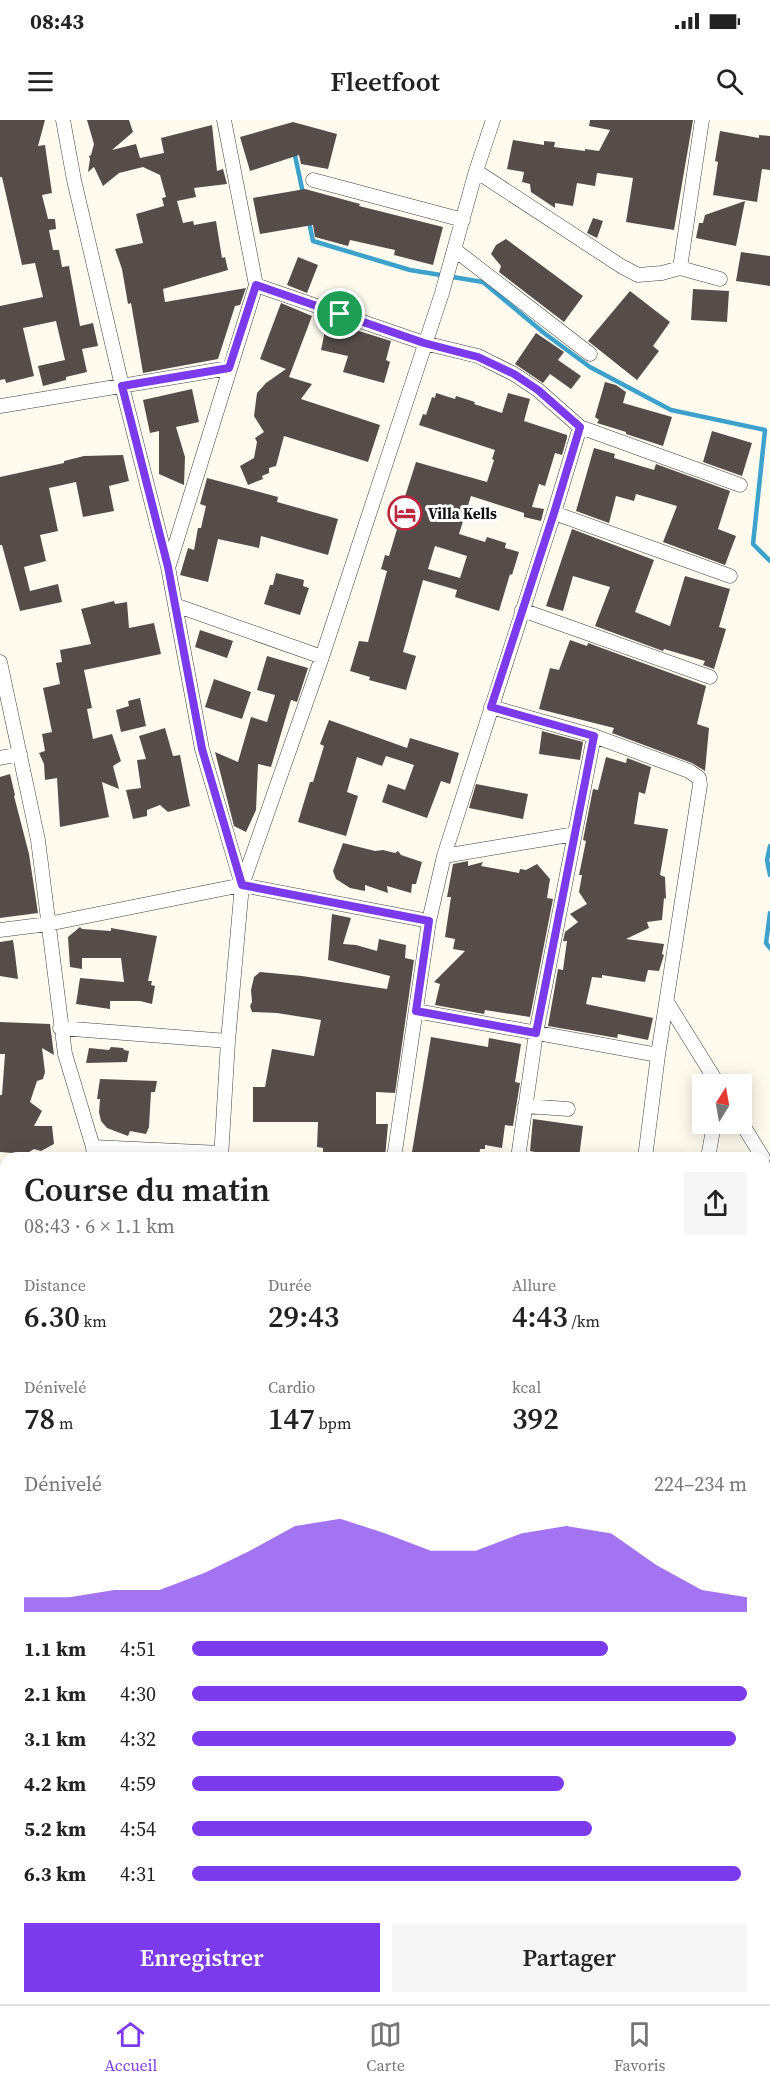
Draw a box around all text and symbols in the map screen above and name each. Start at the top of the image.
text: 08:43 [30,6,84,36]
text: Fleetfoot [330,63,440,100]
icon: menu [24,65,57,98]
icon: search [713,65,746,98]
pin [314,288,365,339]
icon: arrive [323,297,356,330]
hotel icon: Villa Kells [387,495,423,531]
place label: Villa Kells [428,503,497,524]
north arrow [692,1074,752,1134]
map controls [692,1074,752,1134]
text: Course du matin [24,1167,270,1212]
button: share [684,1172,747,1235]
text: 08:43 · 6 × 1.1 km [24,1212,175,1240]
text: Distance [24,1274,86,1296]
text: Durée [268,1274,312,1296]
text: Allure [512,1274,556,1296]
text: 6.30 [24,1296,80,1337]
text: 29:43 [268,1296,339,1337]
text: 4:43 [512,1296,568,1337]
text: km [80,1310,107,1332]
text: /km [568,1310,600,1332]
text: Dénivelé [24,1376,86,1398]
text: Cardio [268,1376,315,1398]
text: kcal [512,1376,541,1398]
text: 78 [24,1398,55,1439]
text: 147 [268,1398,315,1439]
text: 392 [512,1398,559,1439]
text: m [55,1412,73,1434]
text: bpm [315,1412,351,1434]
text: Dénivelé [24,1470,102,1498]
text: 224–234 m [654,1470,747,1498]
text: 1.1 km [24,1635,86,1663]
text: 4:51 [120,1635,156,1663]
text: 2.1 km [24,1680,86,1708]
text: 4:30 [120,1680,156,1708]
text: 3.1 km [24,1725,86,1753]
text: 4:32 [120,1725,156,1753]
text: 4.2 km [24,1770,86,1798]
text: 4:59 [120,1770,156,1798]
text: 5.2 km [24,1815,86,1843]
text: 4:54 [120,1815,156,1843]
text: 6.3 km [24,1860,86,1888]
text: 4:31 [120,1860,156,1888]
button: Enregistrer [24,1923,380,1992]
button: Partager [392,1923,747,1992]
tab: Accueil [105,2018,157,2076]
tab: Carte [366,2018,405,2076]
tab: Favoris [614,2018,665,2076]

